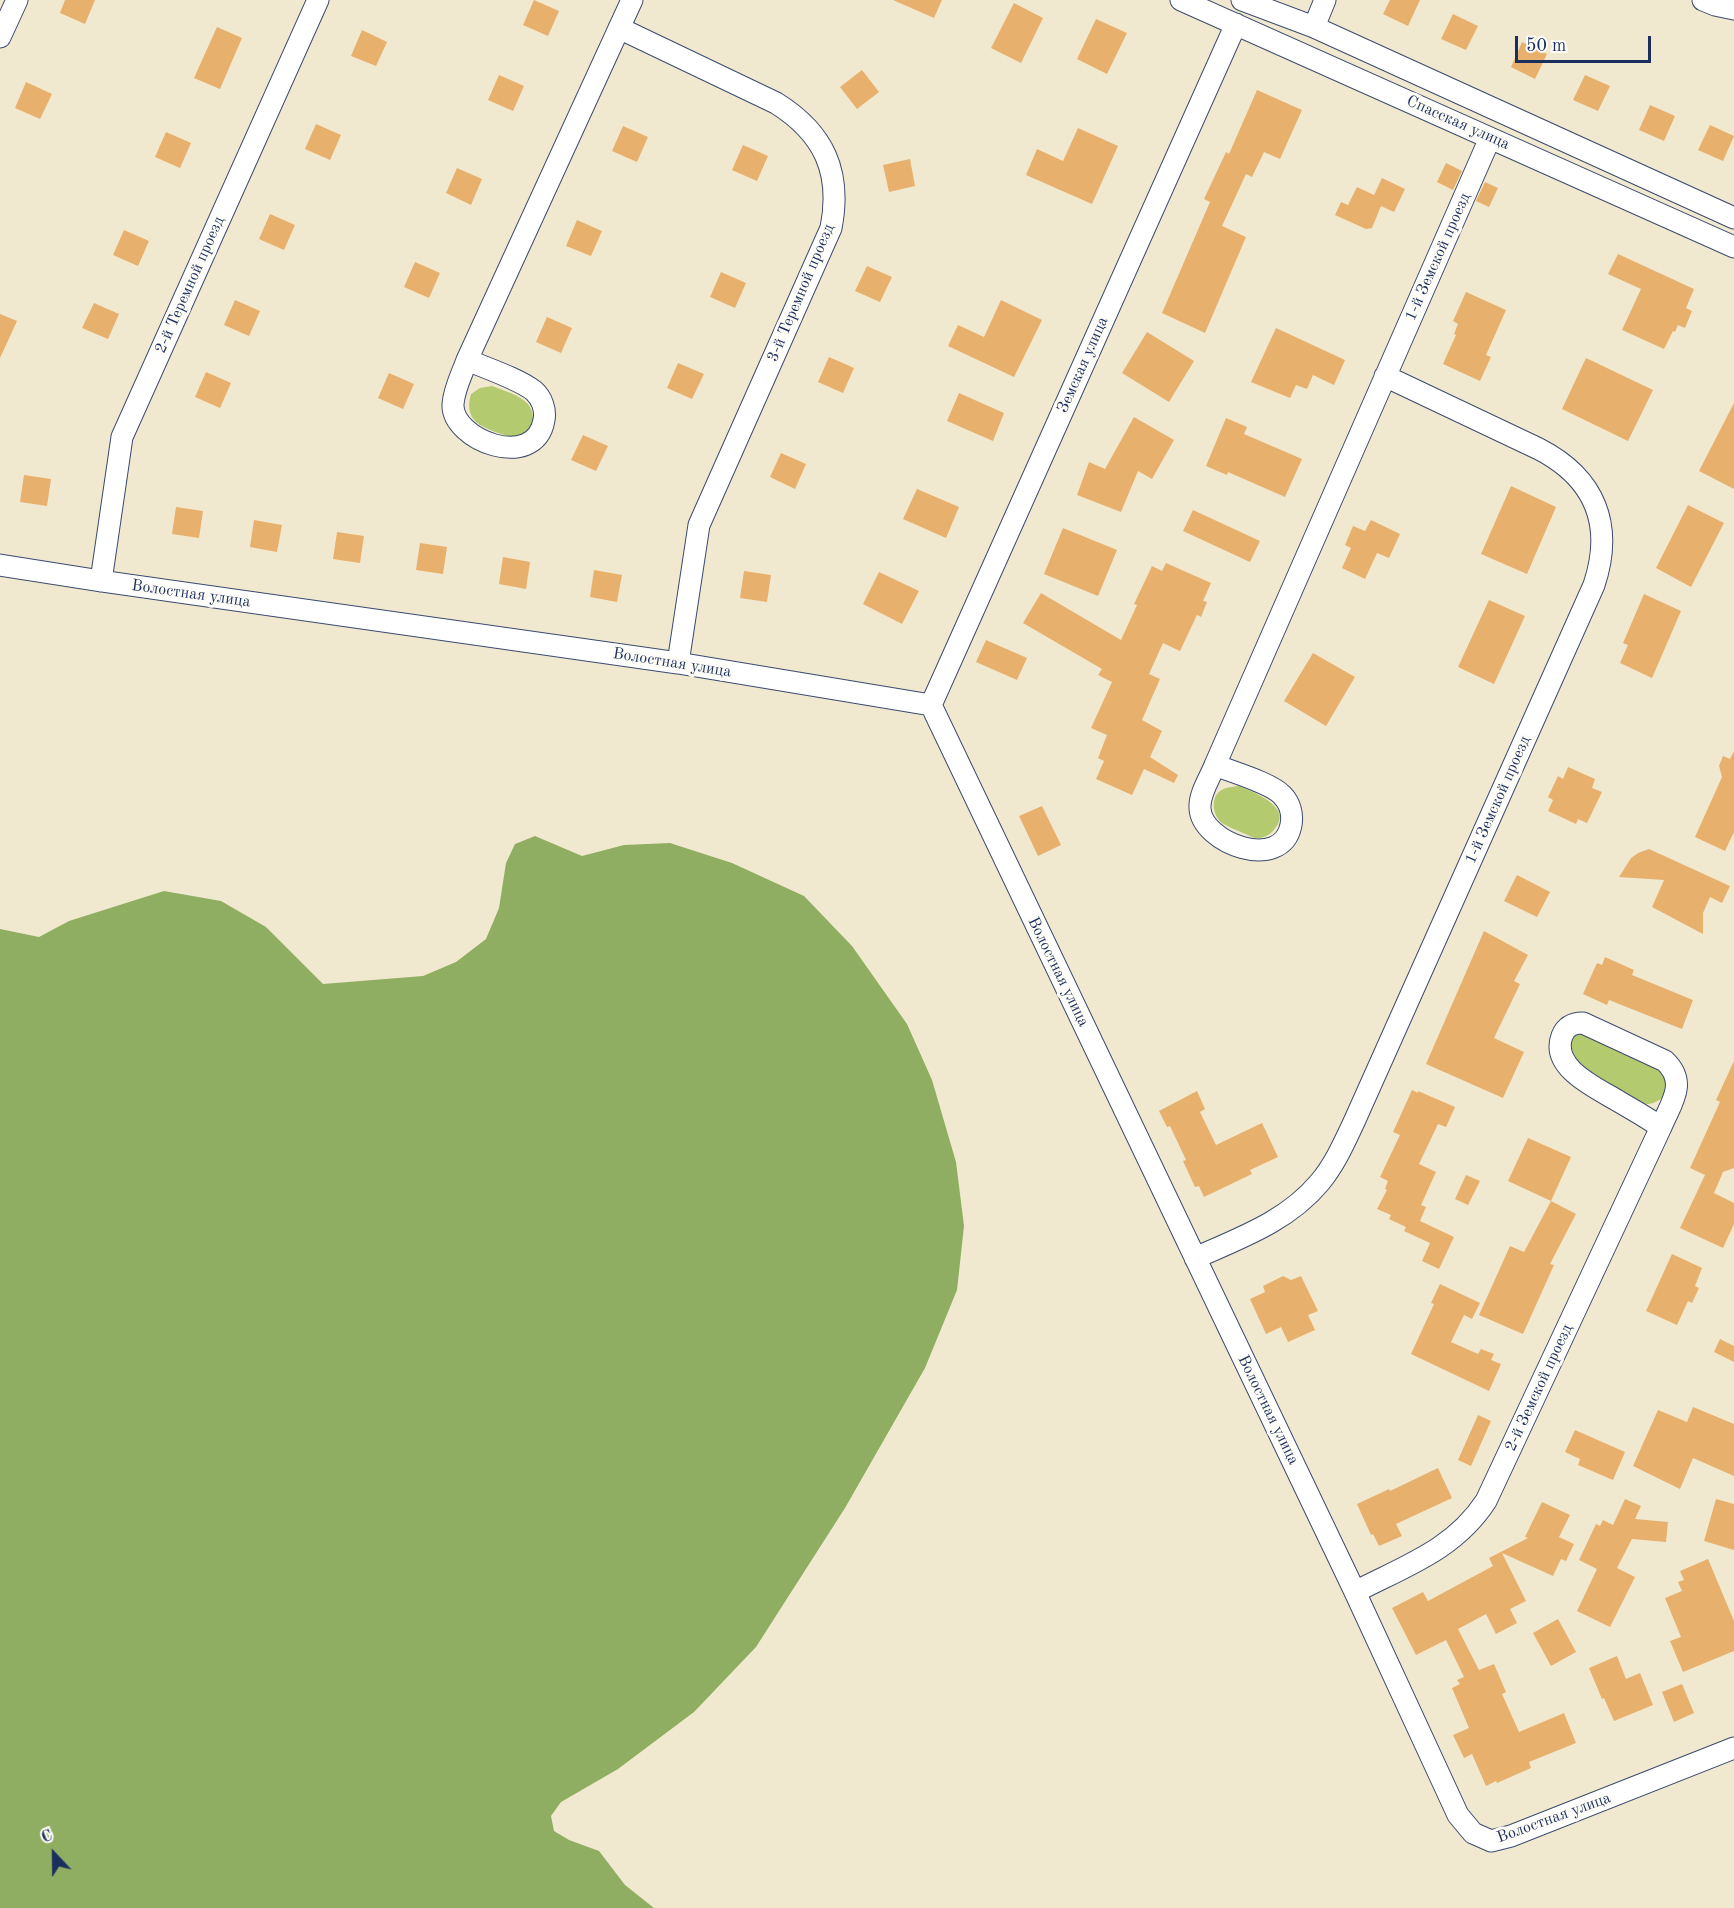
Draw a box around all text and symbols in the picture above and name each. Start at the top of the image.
scale bar [1518,24,1654,62]
text: 50 m [1526,37,1566,55]
street label: Спасская улица [1403,92,1513,154]
street label: 1-й Земской проезд [1401,190,1475,324]
street label: 2-й Теремной проезд [151,214,229,356]
street label: 3-й Теремной проезд [763,221,839,365]
street label: Земская улица [1053,314,1113,416]
street label: Волостная улица [130,576,252,612]
street label: Волостная улица [611,644,733,682]
street label: 1-й Земской проезд [1461,733,1535,867]
street label: Волостная улица [1023,914,1093,1030]
street label: 2-й Земской проезд [1501,1321,1577,1455]
street label: Волостная улица [1233,1352,1303,1468]
street label: Волостная улица [1494,1788,1614,1848]
north arrow [24,1824,84,1884]
text: С [39,1828,55,1847]

